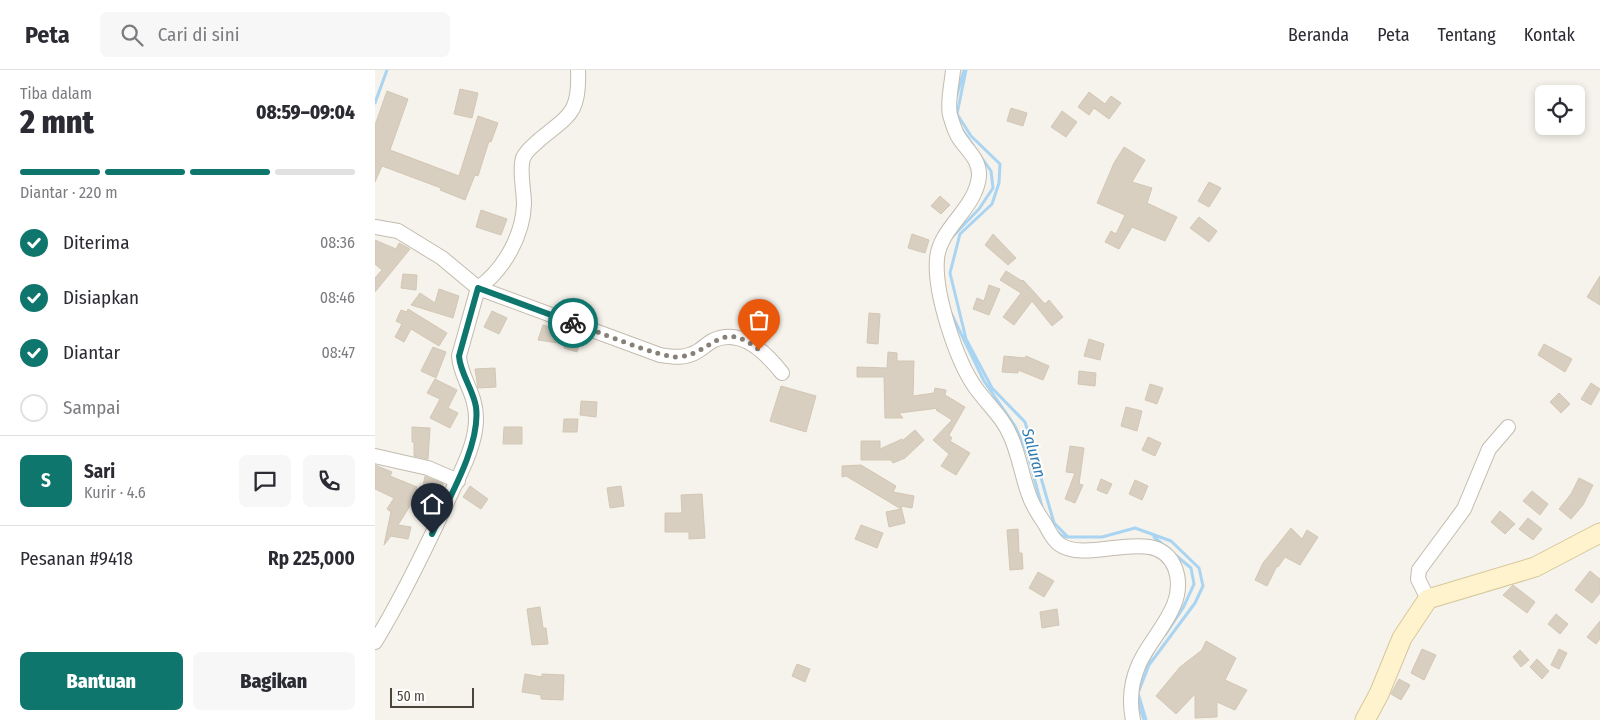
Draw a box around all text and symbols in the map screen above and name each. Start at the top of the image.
search box [100,12,450,57]
text: Peta [25,21,70,49]
icon: search [118,21,146,49]
text: Cari di sini [158,23,239,46]
text: Beranda [1288,24,1349,46]
text: Peta [1377,24,1410,46]
text: Tentang [1438,24,1496,46]
text: Kontak [1524,24,1575,46]
text: Tiba dalam [20,84,92,103]
map controls [1535,85,1585,135]
button: locate [1535,85,1585,135]
text: 08:59–09:04 [256,101,355,124]
text: 2 mnt [20,103,94,141]
text: Diantar · 220 m [20,183,118,202]
icon: check [20,229,48,257]
text: Diterima [63,231,129,254]
text: 08:36 [320,233,355,252]
icon: check [20,284,48,312]
text: Disiapkan [63,286,139,309]
text: 08:46 [320,288,355,307]
courier [548,298,598,348]
pin [738,299,780,350]
icon: bag [745,306,773,334]
icon: bike [559,309,587,337]
icon: check [20,339,48,367]
text: Diantar [63,341,120,364]
text: 08:47 [321,343,355,362]
text: Sampai [63,396,120,419]
water label: Saluran [1018,425,1050,480]
button: chat [239,455,291,507]
button: phone [303,455,355,507]
text: Sari [84,460,115,483]
text: S [41,469,51,492]
text: Kurir · 4.6 [84,483,146,502]
pin [411,483,453,534]
icon: home [418,490,446,518]
text: Pesanan #9418 [20,547,133,570]
text: Rp 225,000 [268,547,355,570]
button: Bantuan [20,652,183,710]
button: Bagikan [193,652,355,710]
scale bar [390,685,474,708]
text: 50 m [397,688,425,705]

